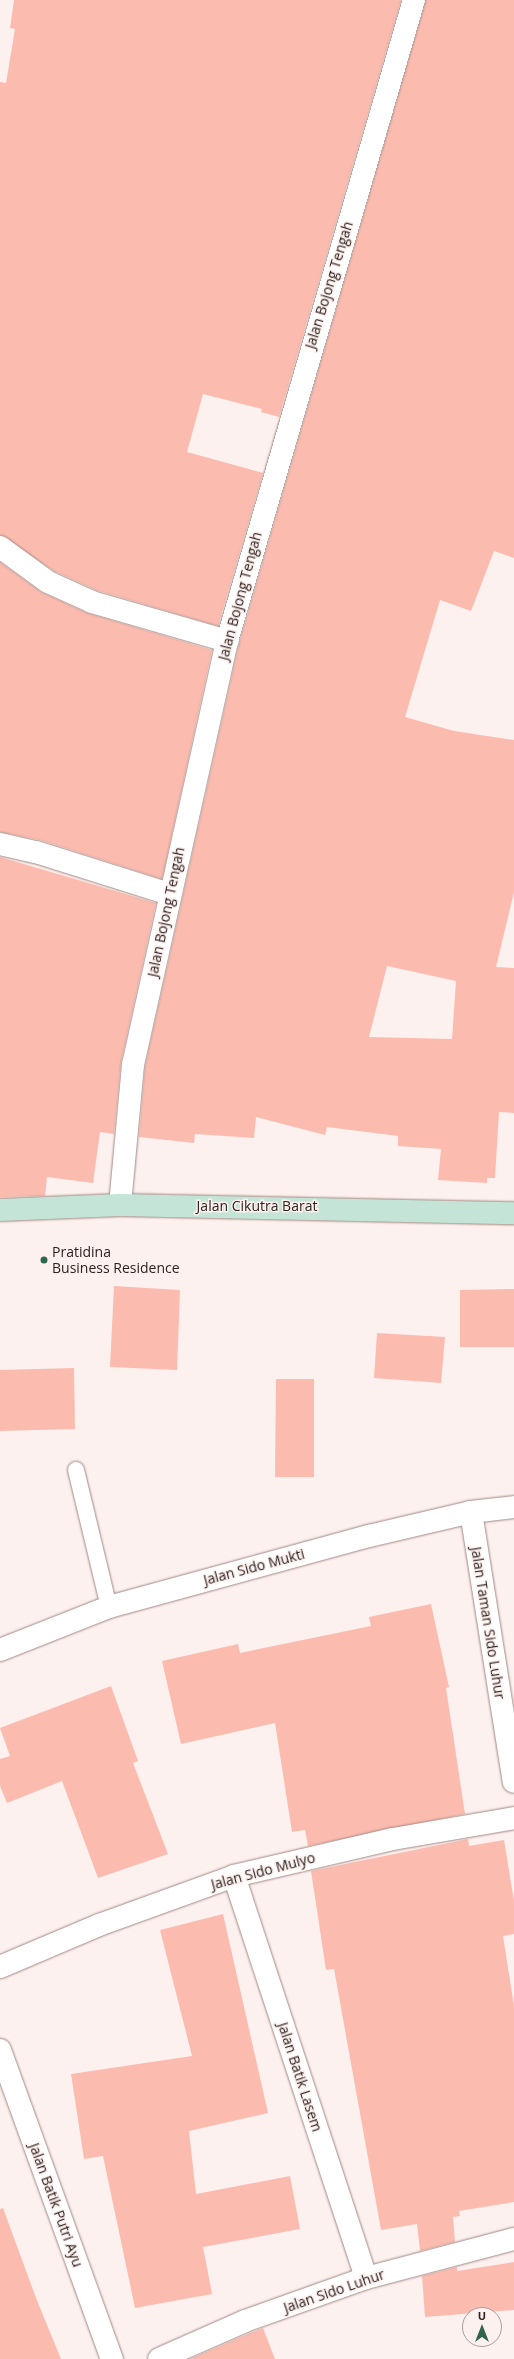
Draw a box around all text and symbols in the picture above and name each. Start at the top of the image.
street label: Jalan Bojong Tengah [302,219,356,351]
street label: Jalan Bojong Tengah [215,530,265,662]
street label: Jalan Bojong Tengah [144,845,188,979]
street label: Jalan Cikutra Barat [197,1198,317,1214]
place label: Pratidina Business Residence [52,1244,180,1276]
marker: Pratidina Business Residence [39,1255,49,1265]
street label: Jalan Sido Mukti [202,1545,306,1589]
street label: Jalan Taman Sido Luhur [468,1546,508,1700]
street label: Jalan Sido Mulyo [209,1849,317,1893]
street label: Jalan Batik Lasem [274,2020,326,2134]
street label: Jalan Batik Putri Ayu [26,2141,86,2269]
street label: Jalan Sido Luhur [281,2266,387,2316]
north arrow [462,2307,502,2347]
text: U [478,2308,486,2323]

